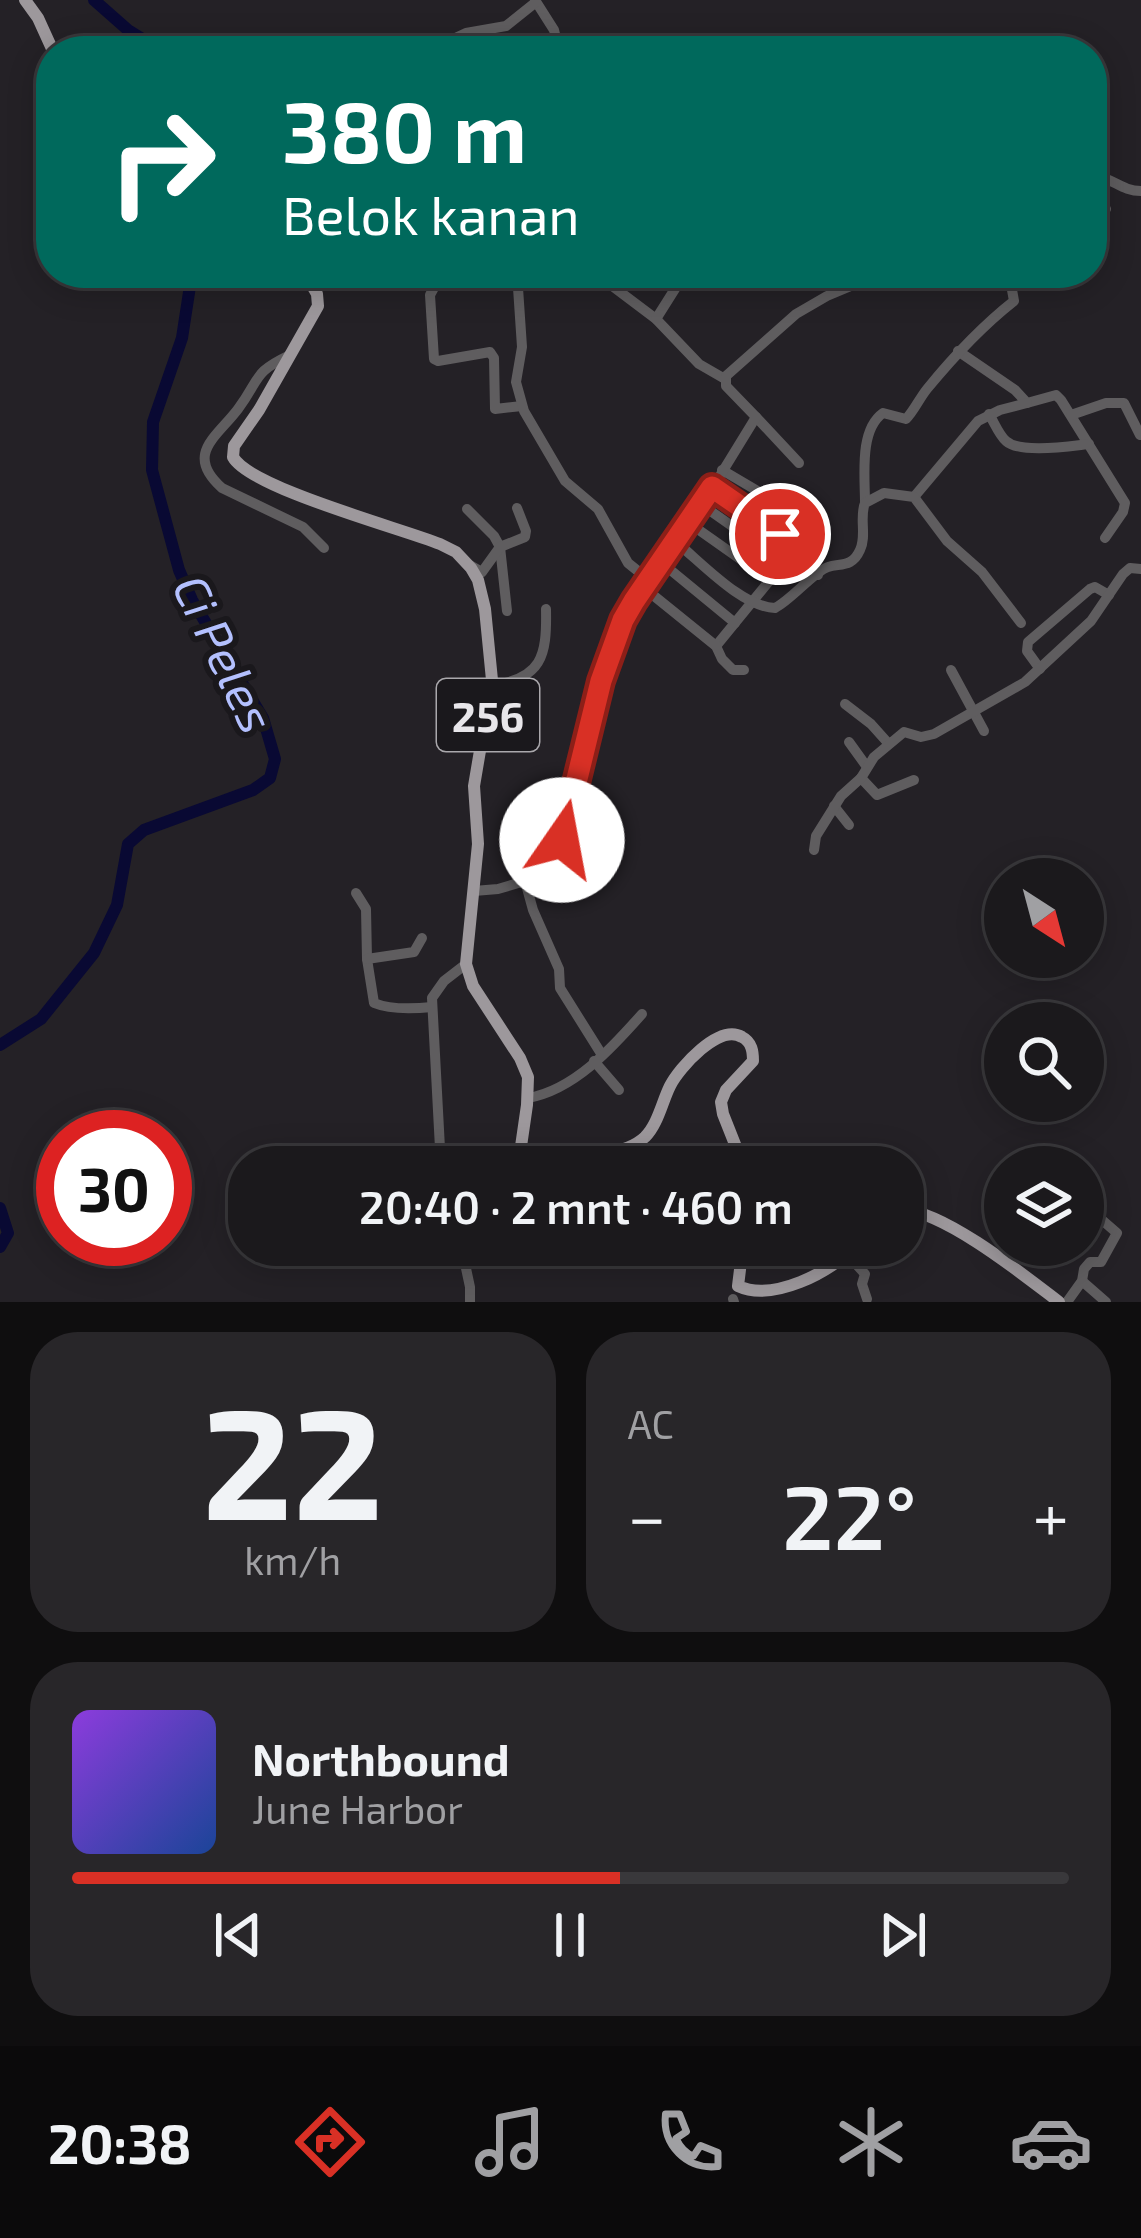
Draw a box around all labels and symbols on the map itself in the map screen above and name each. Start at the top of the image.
pin [729,483,831,585]
water label: Ci Peles [162,565,288,741]
road number: 256 [437,679,539,751]
position arrow [499,777,625,903]
north arrow [984,858,1104,978]
speed limit sign: 30 [36,1110,192,1266]

